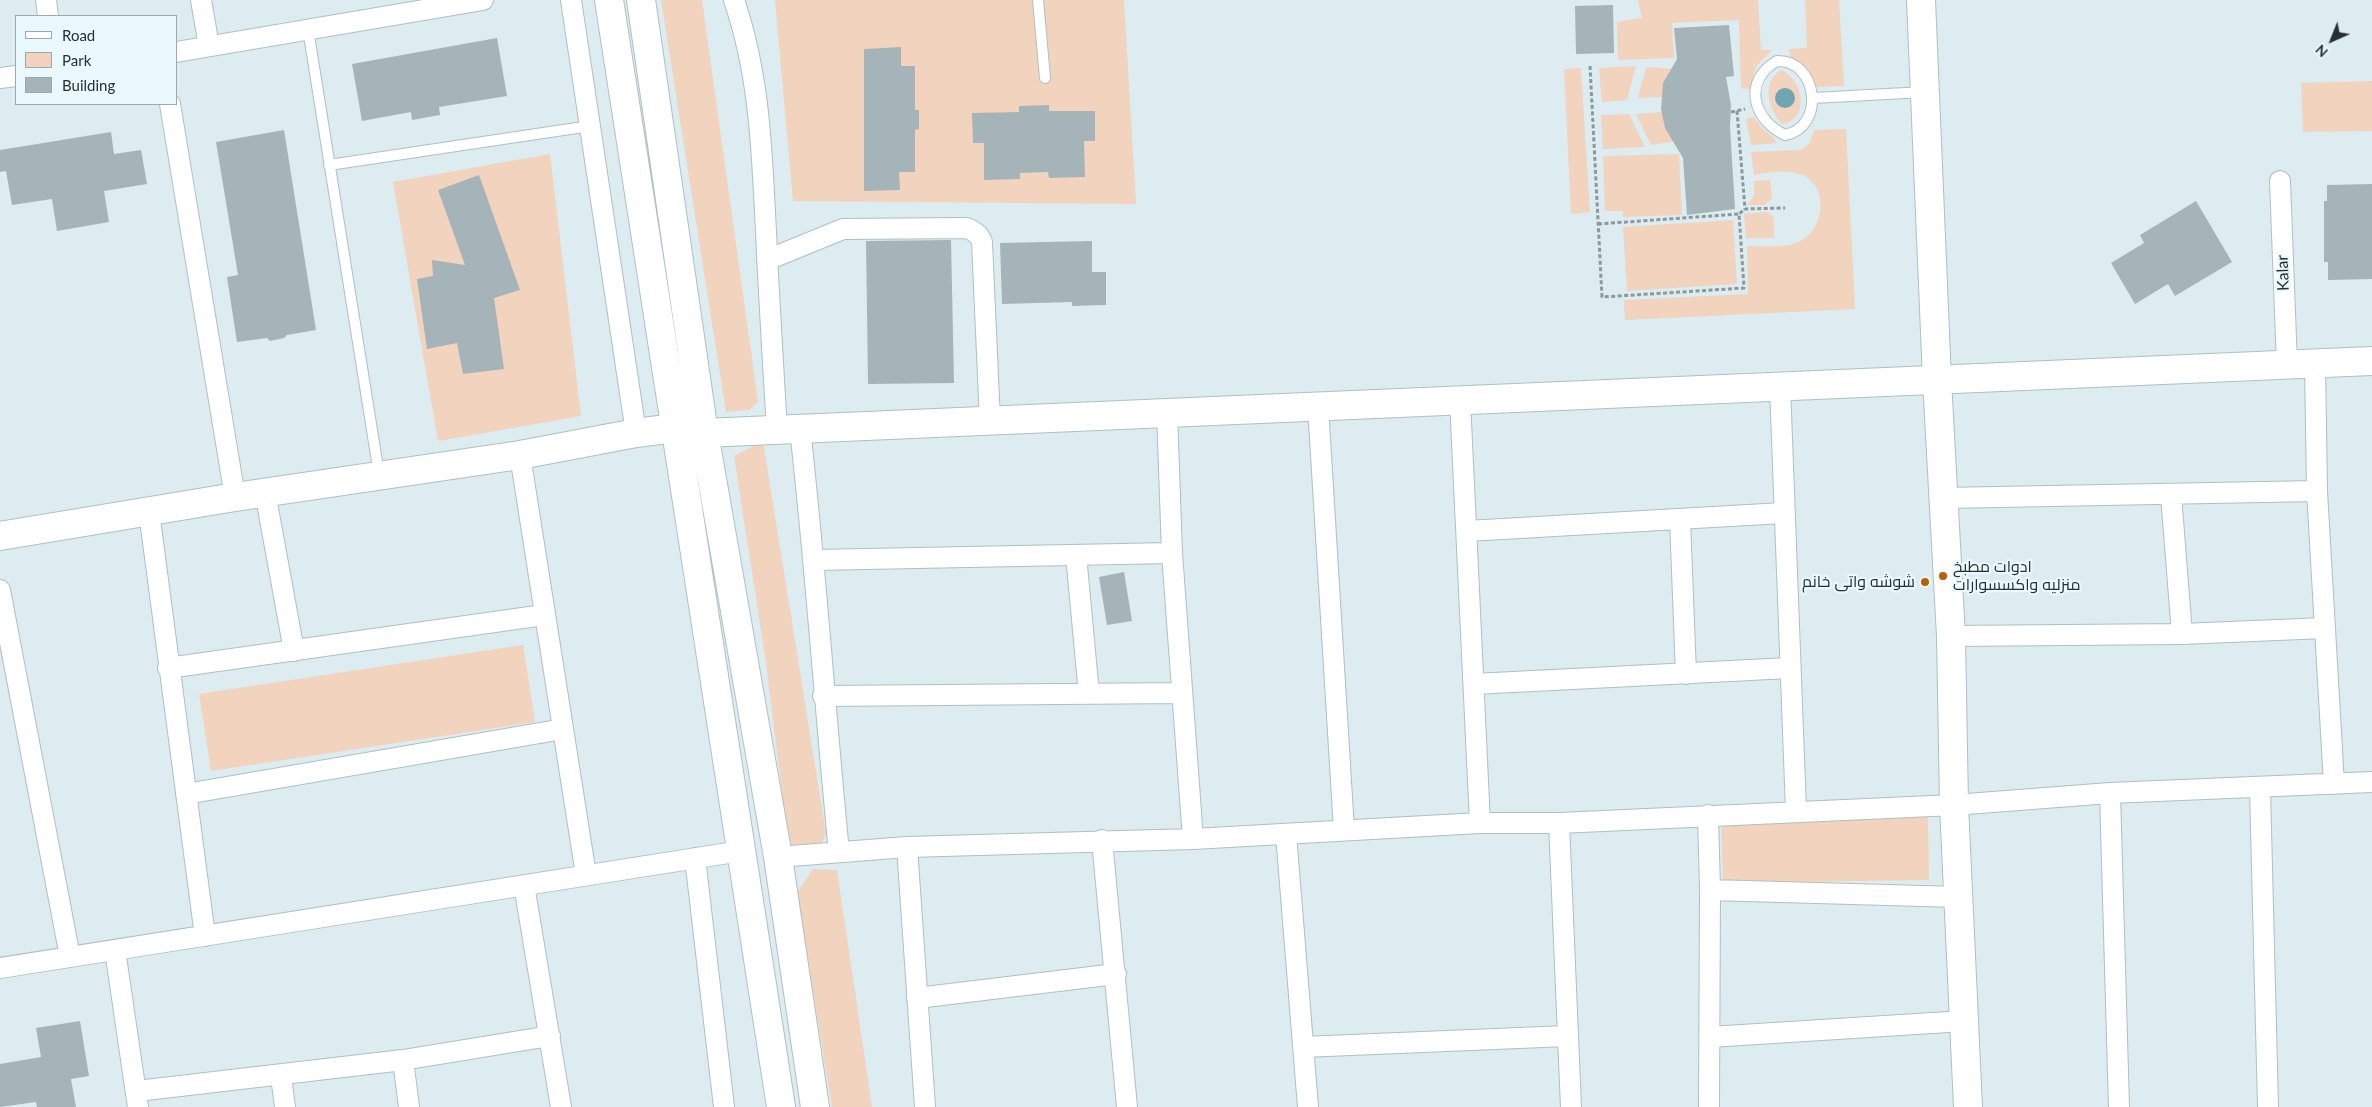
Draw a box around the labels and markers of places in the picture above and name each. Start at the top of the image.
place label: ادوات مطبخ منزليه واكسسوارات [1953,557,2080,595]
marker: ادوات مطبخ منزليه واكسسوارات [1937,570,1949,582]
place label: شوشه واتى خانم [1802,572,1915,592]
marker: شوشه واتى خانم [1919,576,1931,588]

